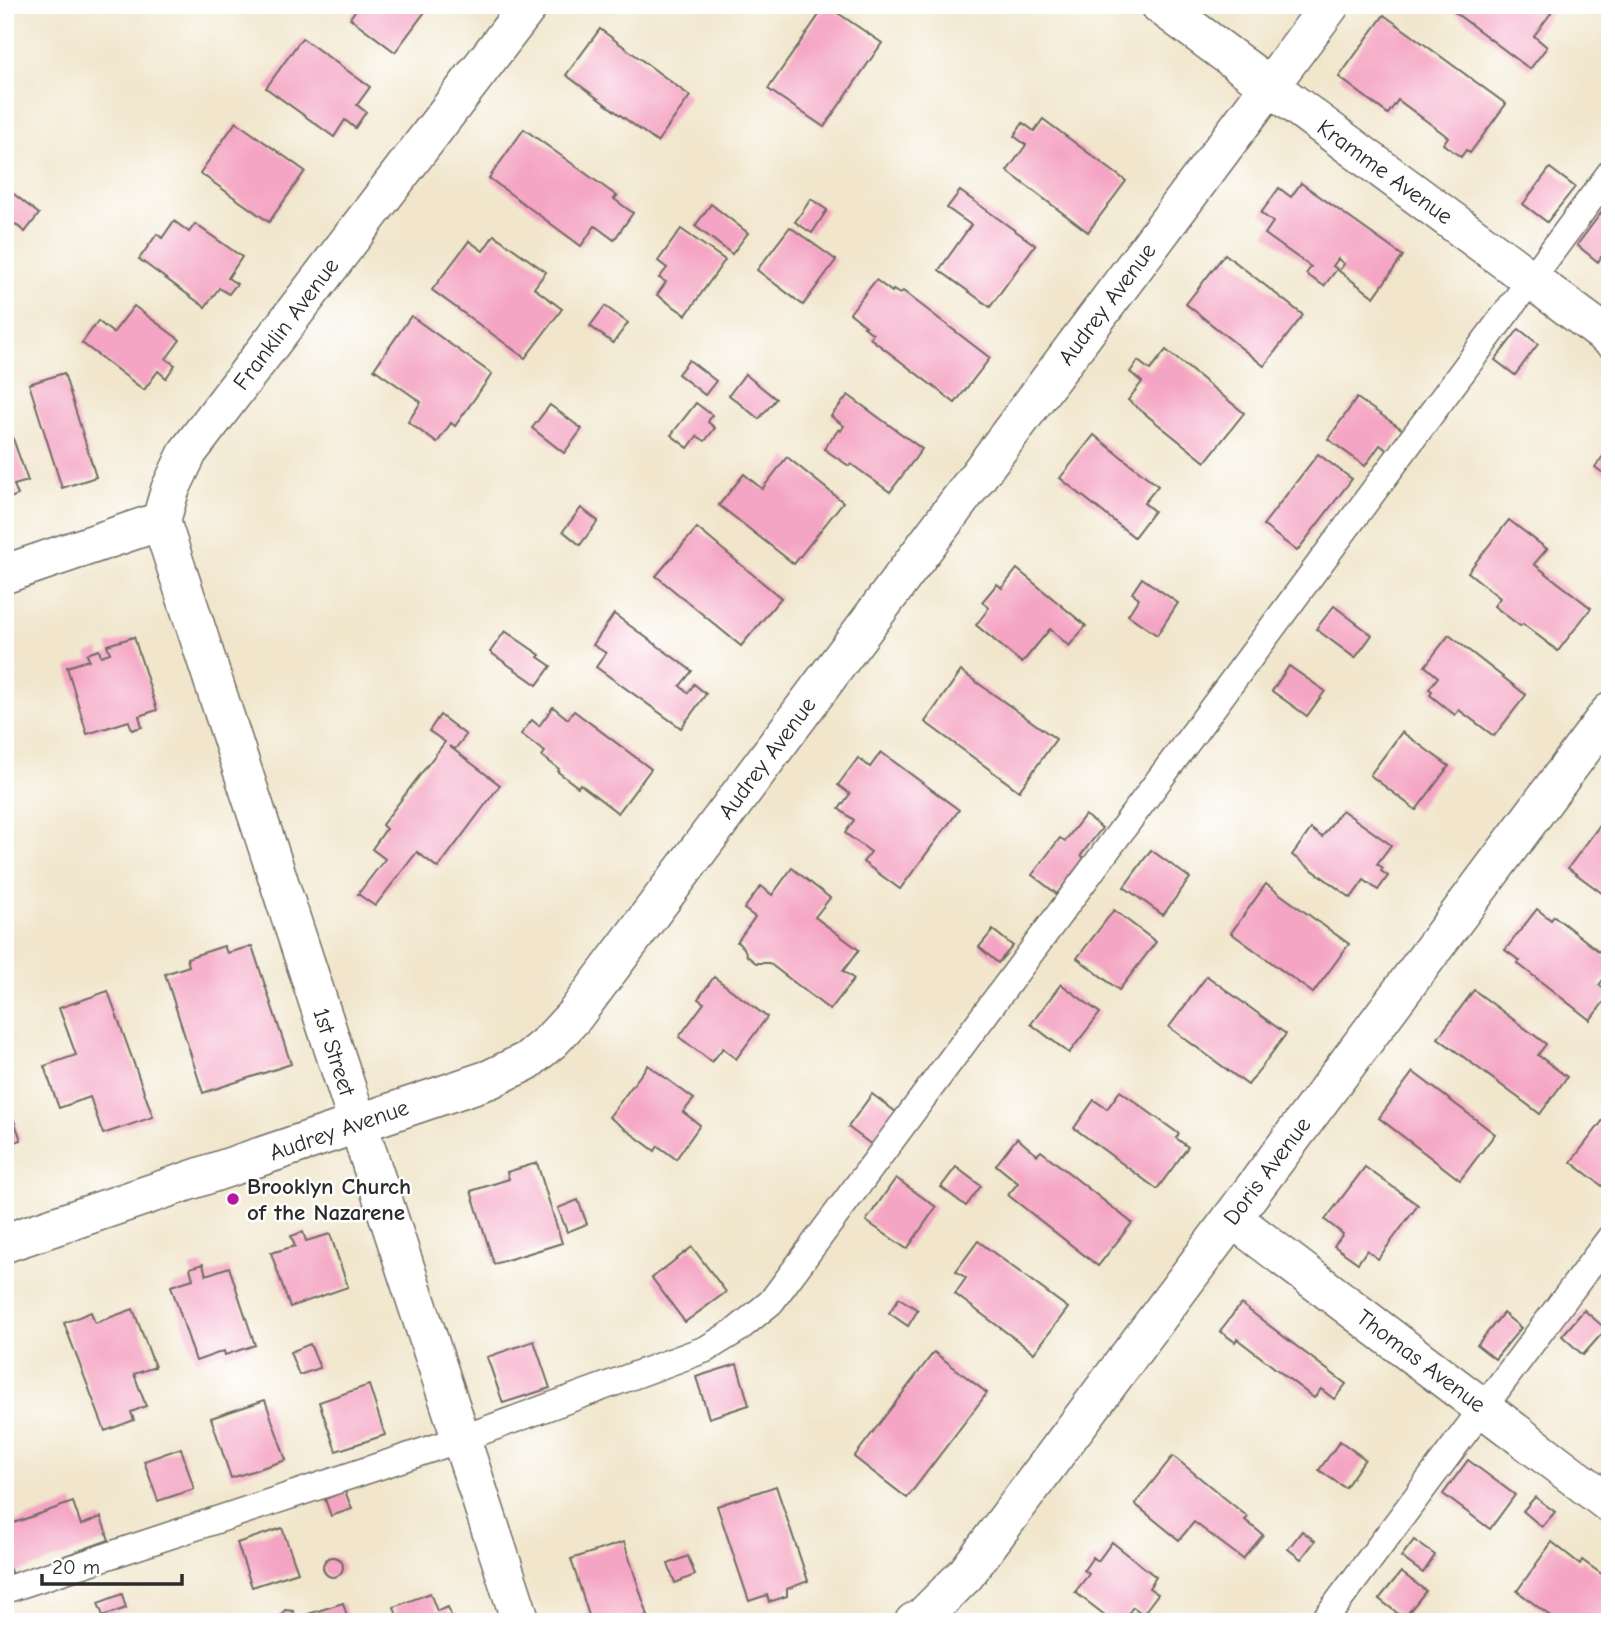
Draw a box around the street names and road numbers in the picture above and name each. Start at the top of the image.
street label: Kramme Avenue [1312,114,1458,230]
street label: Audrey Avenue [1052,238,1162,370]
street label: Franklin Avenue [228,253,344,395]
street label: Audrey Avenue [712,692,822,824]
street label: 1st Street [307,1005,361,1101]
street label: Audrey Avenue [266,1094,412,1166]
street label: Doris Avenue [1218,1112,1316,1230]
street label: Thomas Avenue [1351,1304,1491,1418]

